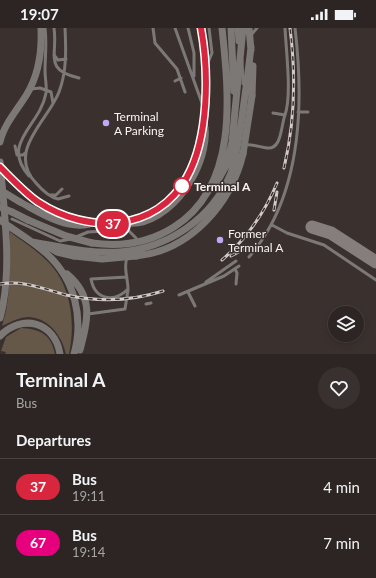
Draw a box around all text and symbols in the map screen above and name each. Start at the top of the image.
text: 19:07 [20,5,59,23]
place label: Terminal A Parking [114,109,164,138]
marker: Terminal A Parking [101,118,111,128]
marker: Terminal A [173,177,191,195]
place label: Terminal A [194,179,251,194]
line badge: 37 [95,211,131,237]
text: 37 [105,215,121,232]
place label: Former Terminal A [228,226,284,255]
marker: Former Terminal A [215,235,225,245]
map controls [328,306,364,342]
button: layers [328,306,364,342]
button: heart [318,367,360,409]
text: Terminal A [16,368,105,391]
text: Bus [16,395,37,411]
text: Departures [16,431,91,449]
text: Bus [72,470,97,488]
text: 37 [30,478,46,495]
text: 4 min [323,478,360,496]
text: 19:11 [72,488,105,504]
text: Bus [72,526,97,544]
text: 67 [30,534,46,551]
text: 7 min [323,534,360,552]
text: 19:14 [72,544,105,560]

